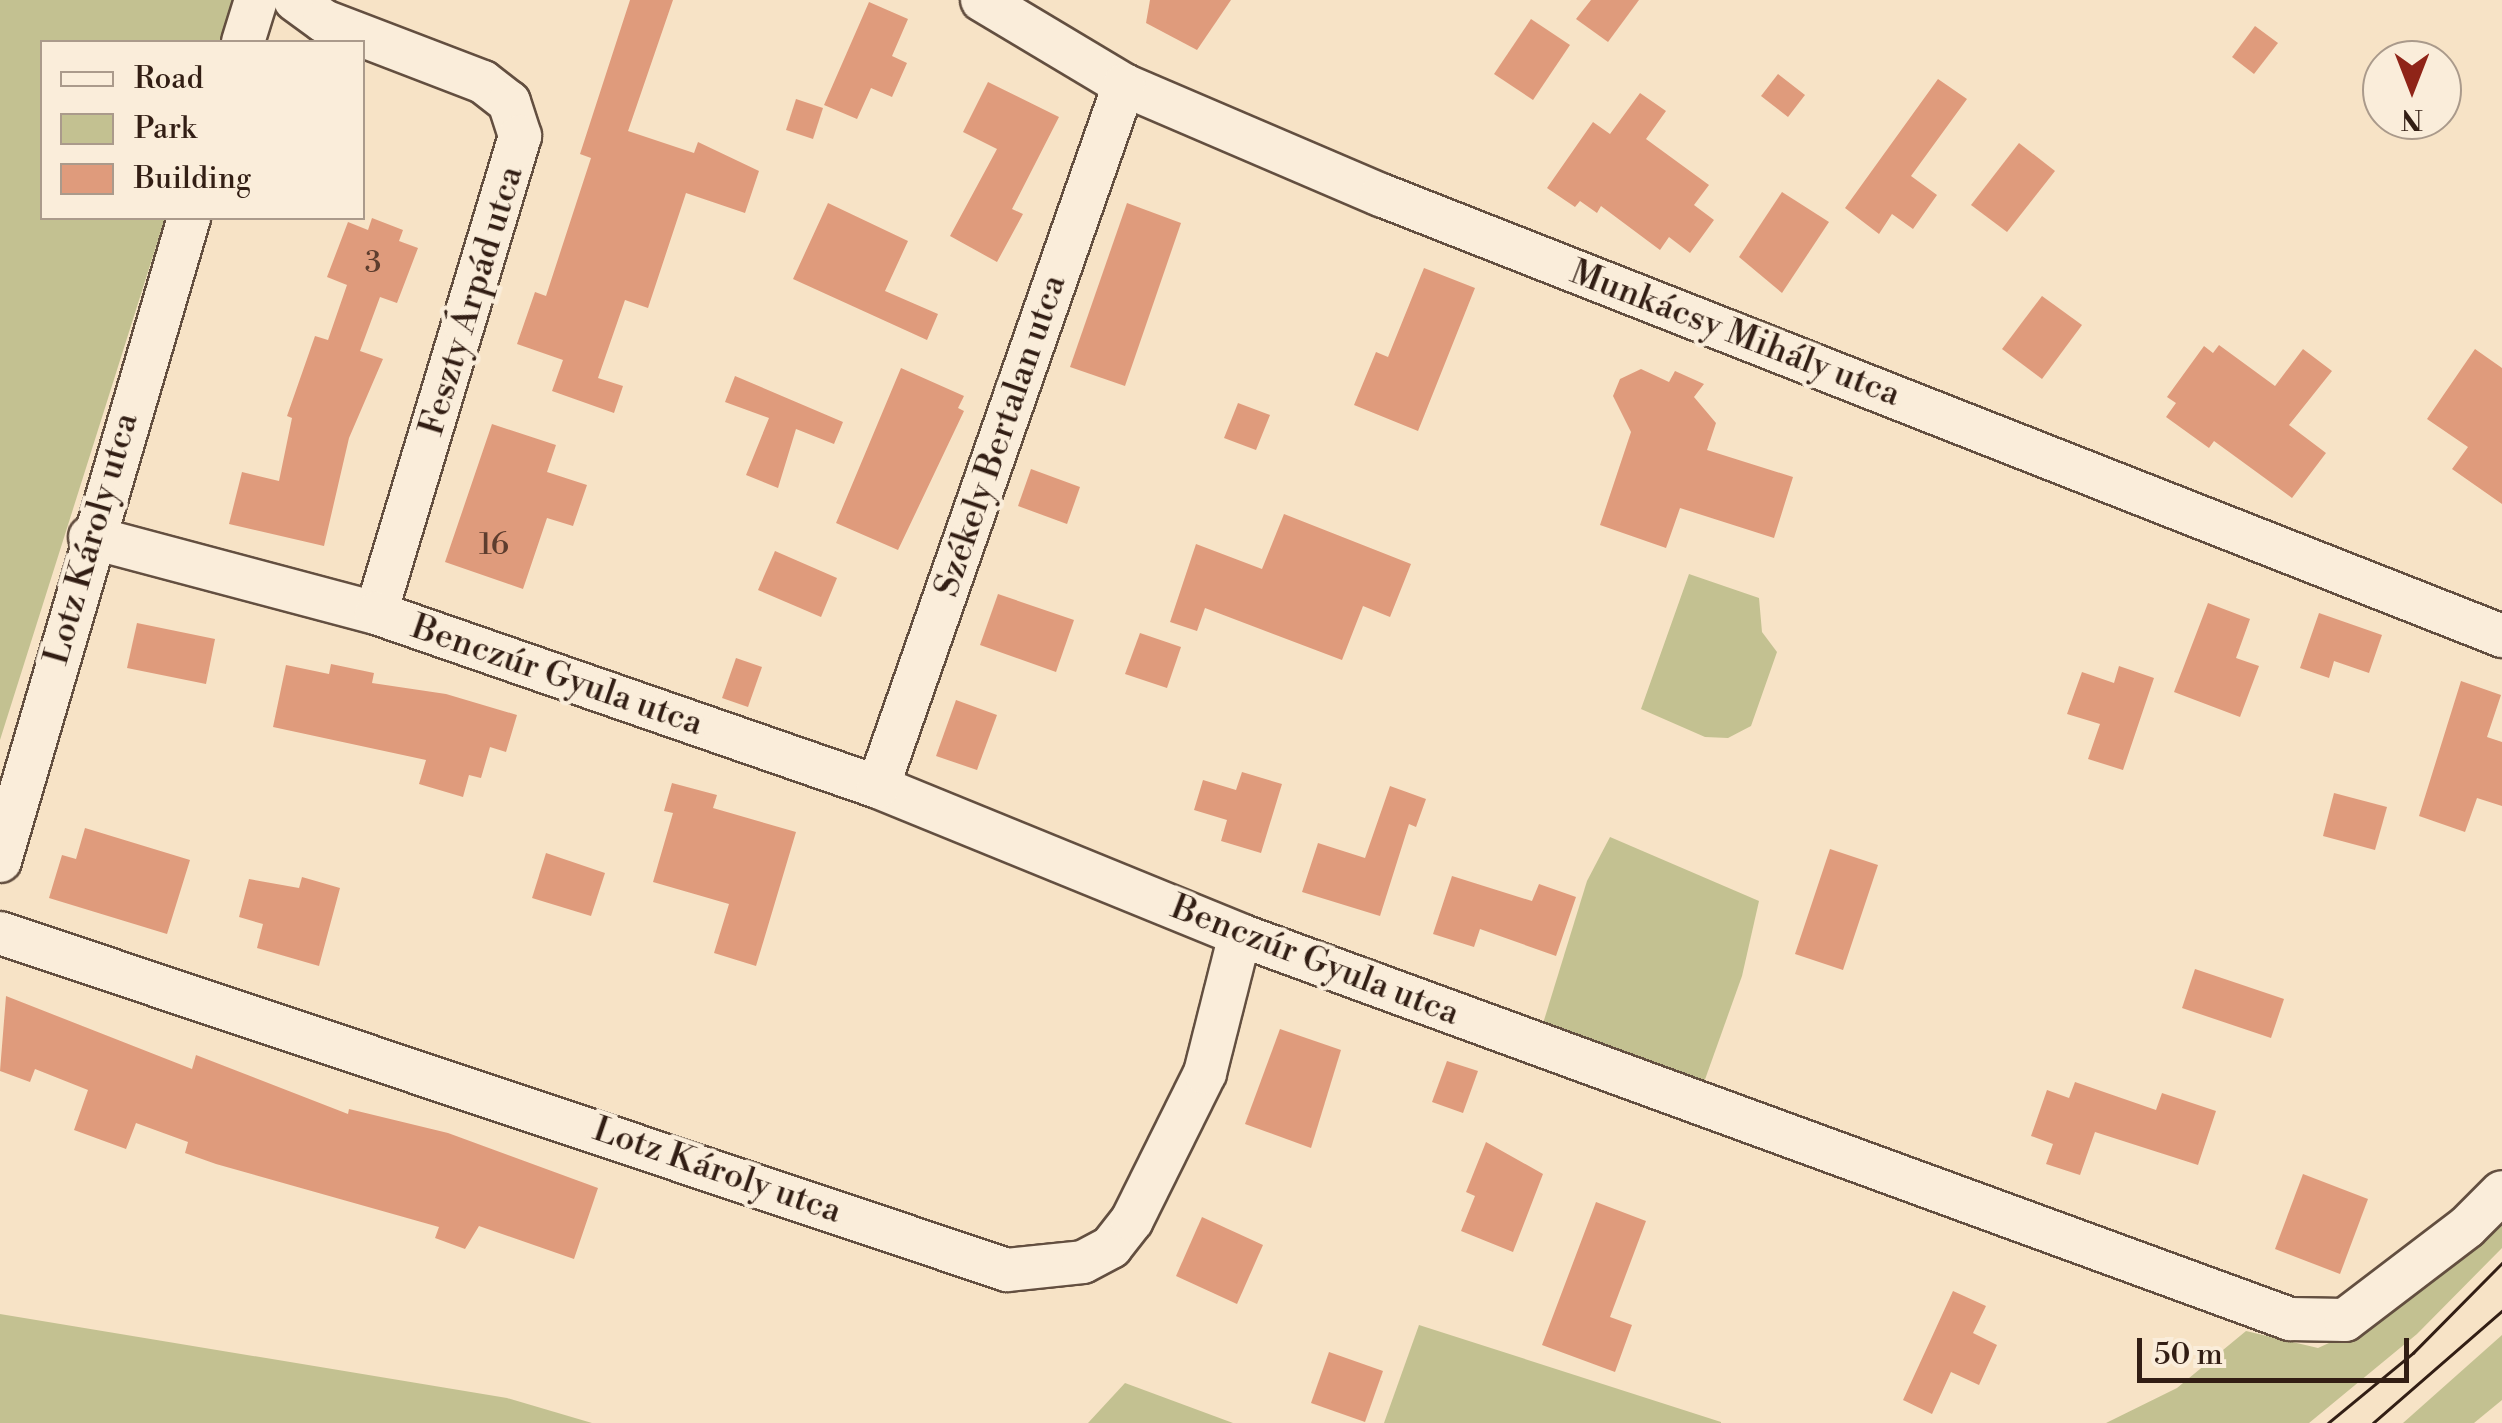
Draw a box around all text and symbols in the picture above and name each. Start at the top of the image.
legend [40,40,365,220]
north arrow [2362,40,2462,140]
text: Road [134,60,204,98]
text: N [2401,101,2423,136]
text: Park [134,110,196,148]
text: Building [134,160,251,198]
street label: Feszty Árpád utca [411,161,533,441]
house number: 3 [365,245,381,281]
street label: Munkácsy Mihály utca [1564,252,1906,416]
street label: Székely Bertalan utca [926,270,1076,602]
street label: Lotz Károly utca [36,408,148,670]
house number: 16 [479,527,509,563]
street label: Benczúr Gyula utca [406,606,708,746]
street label: Benczúr Gyula utca [1165,887,1465,1035]
street label: Lotz Károly utca [587,1109,847,1233]
scale bar [2142,1318,2414,1380]
text: 50 m [2154,1336,2223,1374]

